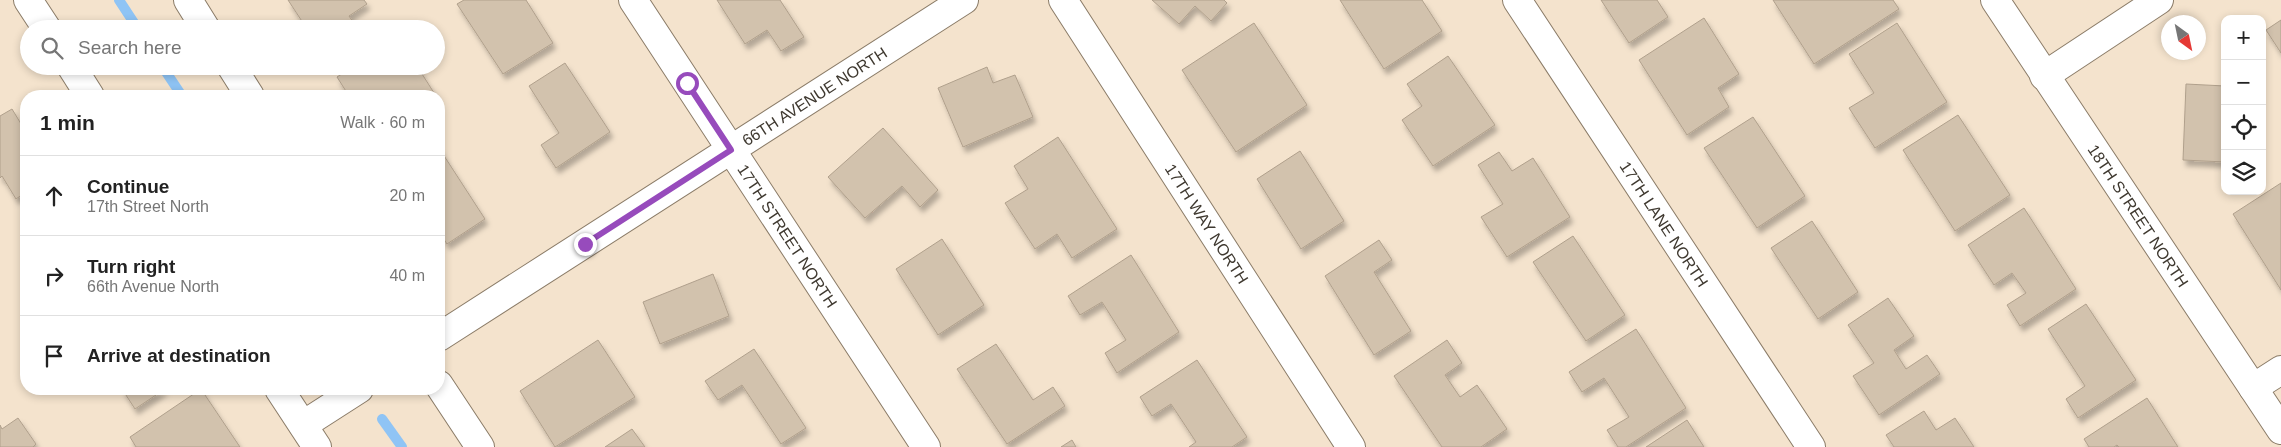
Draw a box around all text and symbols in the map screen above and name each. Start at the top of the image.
north arrow [2161,15,2206,60]
map controls [2221,15,2266,195]
button: + [2221,15,2266,60]
search box [20,20,445,75]
icon: search [38,34,66,62]
text: Search here [78,37,182,58]
street label: 66TH AVENUE NORTH [739,43,890,149]
button: − [2221,60,2266,105]
route start [676,72,699,95]
button: locate [2221,105,2266,150]
text: 1 min [40,111,95,134]
text: Walk · 60 m [340,114,425,131]
street label: 18TH STREET NORTH [2085,141,2192,290]
button: layers [2221,150,2266,195]
street label: 17TH LANE NORTH [1617,158,1712,290]
street label: 17TH STREET NORTH [735,161,841,311]
street label: 17TH WAY NORTH [1162,161,1252,287]
text: Continue [87,176,169,197]
icon: ahead [40,182,68,210]
text: 20 m [389,187,425,204]
text: 17th Street North [87,198,209,215]
route end [574,233,597,256]
text: Turn right [87,256,175,277]
icon: right [40,262,68,290]
text: 40 m [389,267,425,284]
text: 66th Avenue North [87,278,219,295]
icon: arrive [40,342,68,370]
text: Arrive at destination [87,345,271,366]

